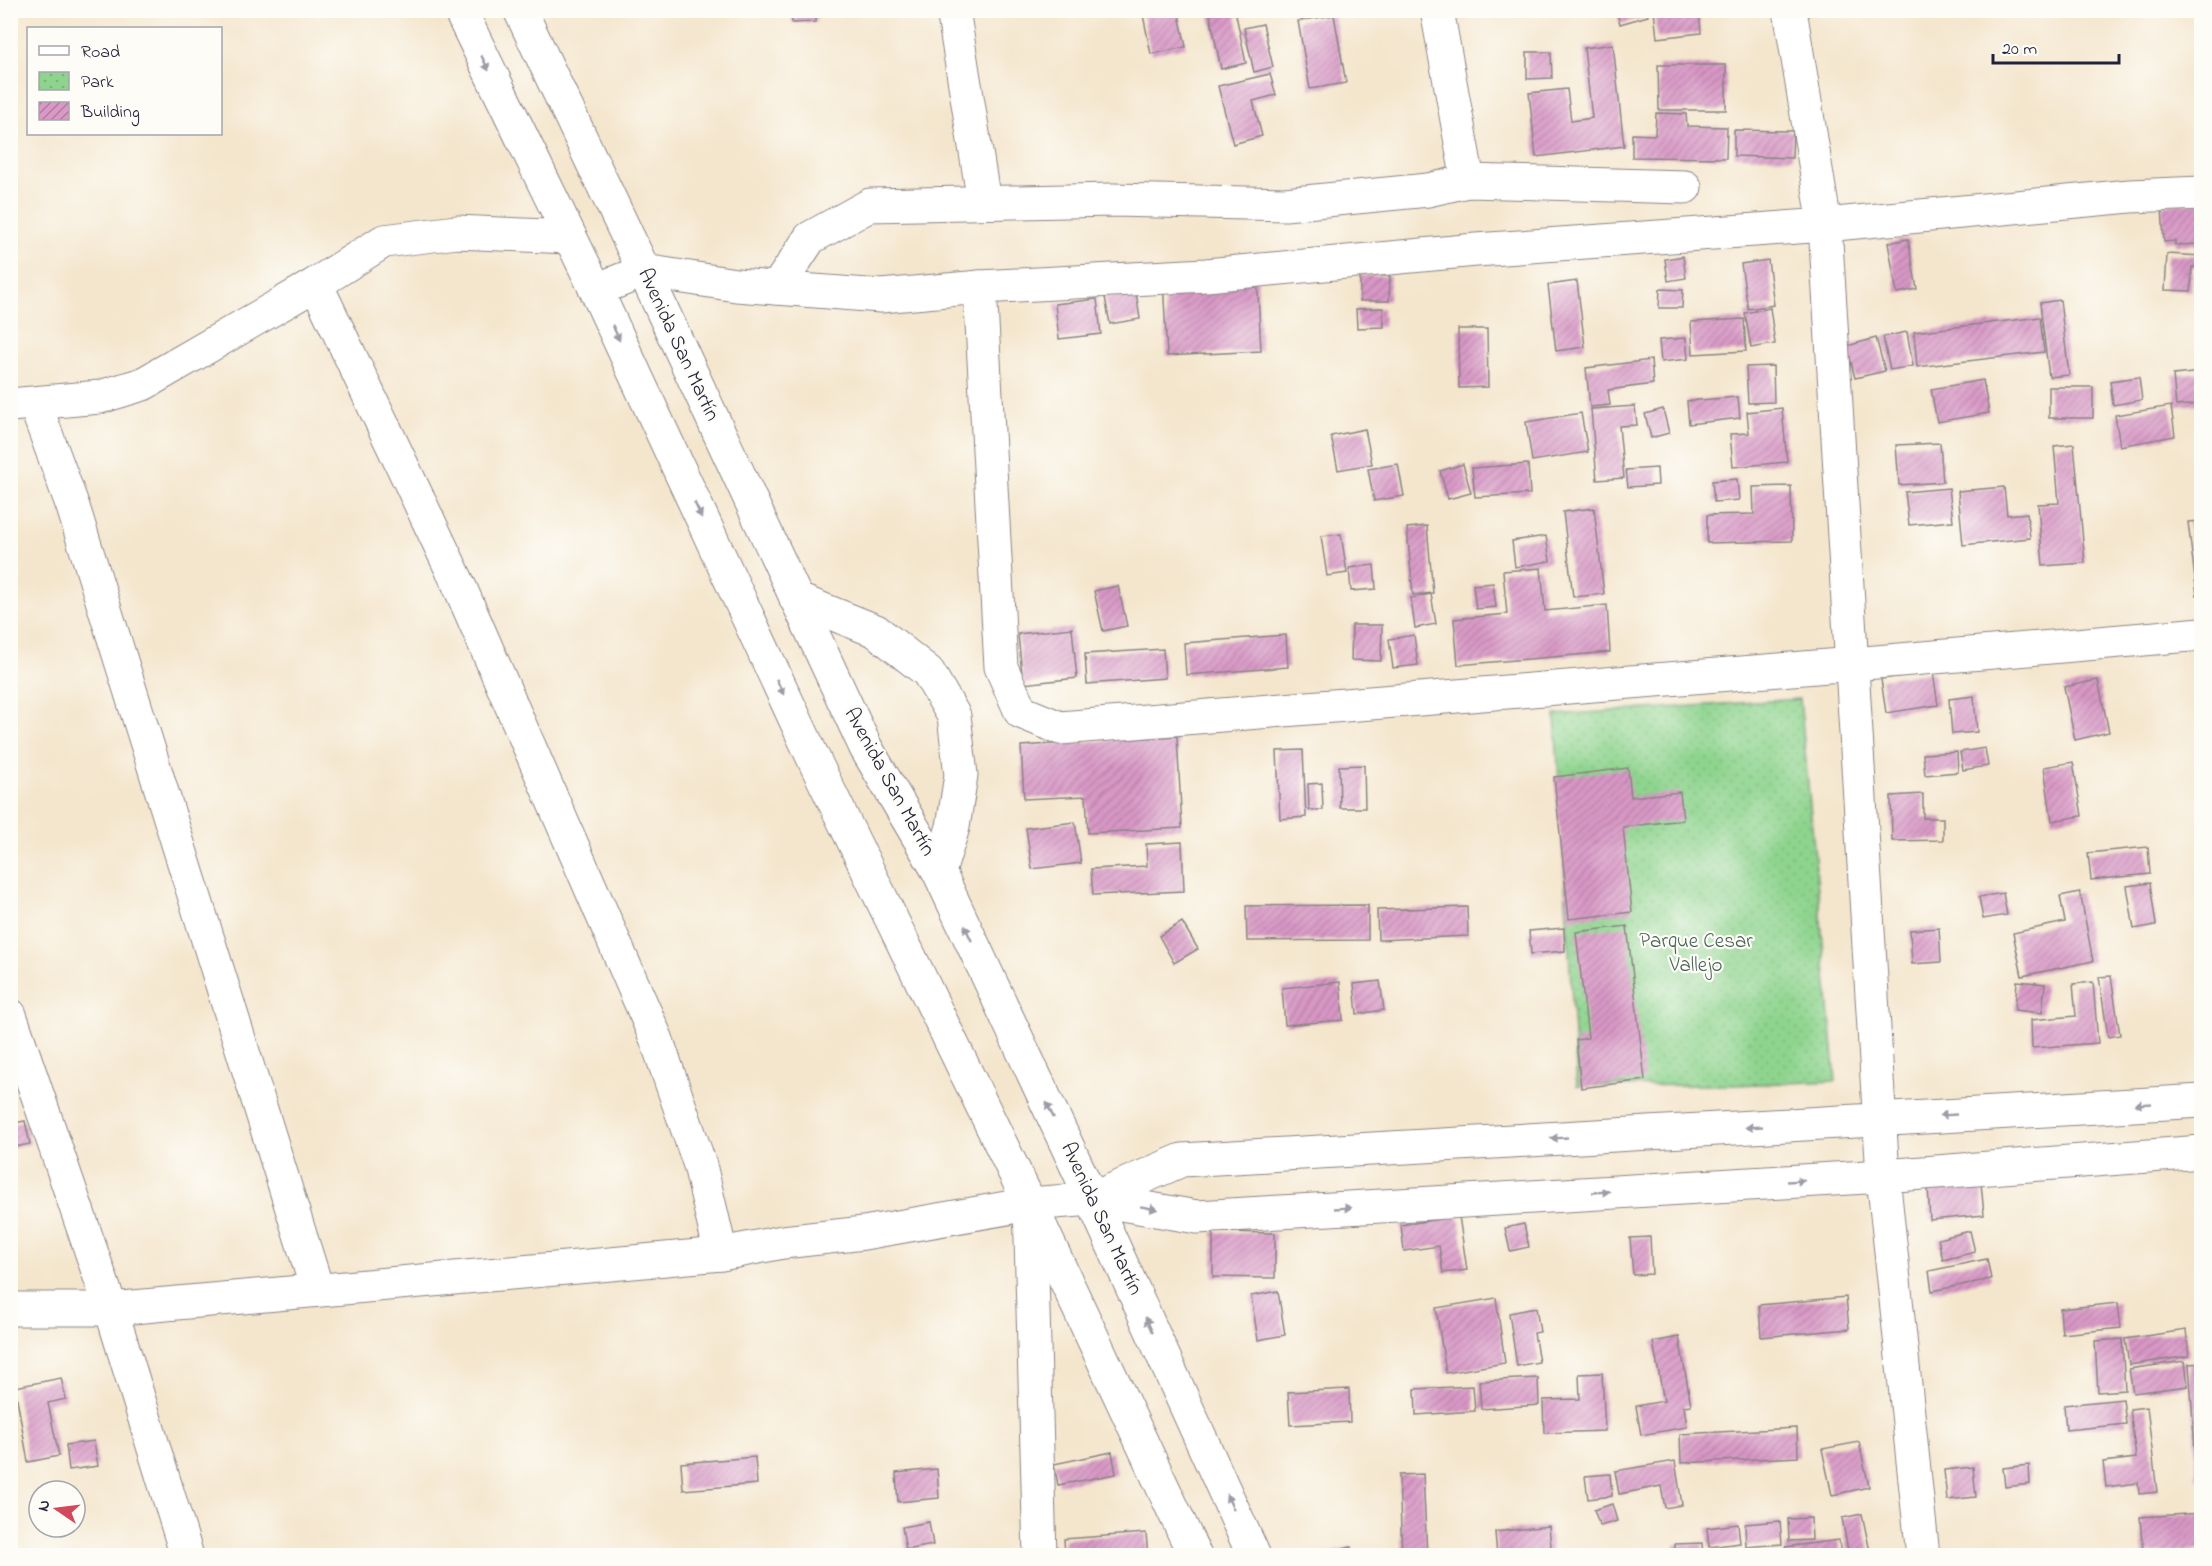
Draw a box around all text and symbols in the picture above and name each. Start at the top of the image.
legend [27,27,222,135]
scale bar [1993,27,2119,65]
text: 20 m [2002,37,2037,63]
text: Road [81,40,120,66]
one-way arrow [481,55,490,72]
text: Park [81,70,114,96]
text: Building [80,100,140,127]
street label: Avenida San Martín [629,264,727,426]
one-way arrow [611,325,621,343]
one-way arrow [694,501,703,518]
one-way arrow [776,678,785,695]
street label: Avenida San Martín [836,702,942,862]
one-way arrow [963,924,972,941]
park label: Parque Cesar Vallejo [1639,927,1753,981]
one-way arrow [2134,1100,2153,1109]
one-way arrow [1046,1101,1055,1118]
one-way arrow [1939,1111,1958,1120]
one-way arrow [1744,1122,1763,1131]
one-way arrow [1550,1133,1569,1143]
street label: Avenida San Martín [1052,1138,1150,1300]
one-way arrow [1786,1176,1805,1185]
one-way arrow [1591,1188,1610,1197]
one-way arrow [1334,1203,1353,1212]
one-way arrow [1140,1204,1159,1213]
one-way arrow [1145,1316,1154,1333]
north arrow [27,1479,87,1539]
one-way arrow [1225,1493,1235,1511]
text: N [31,1498,57,1514]

